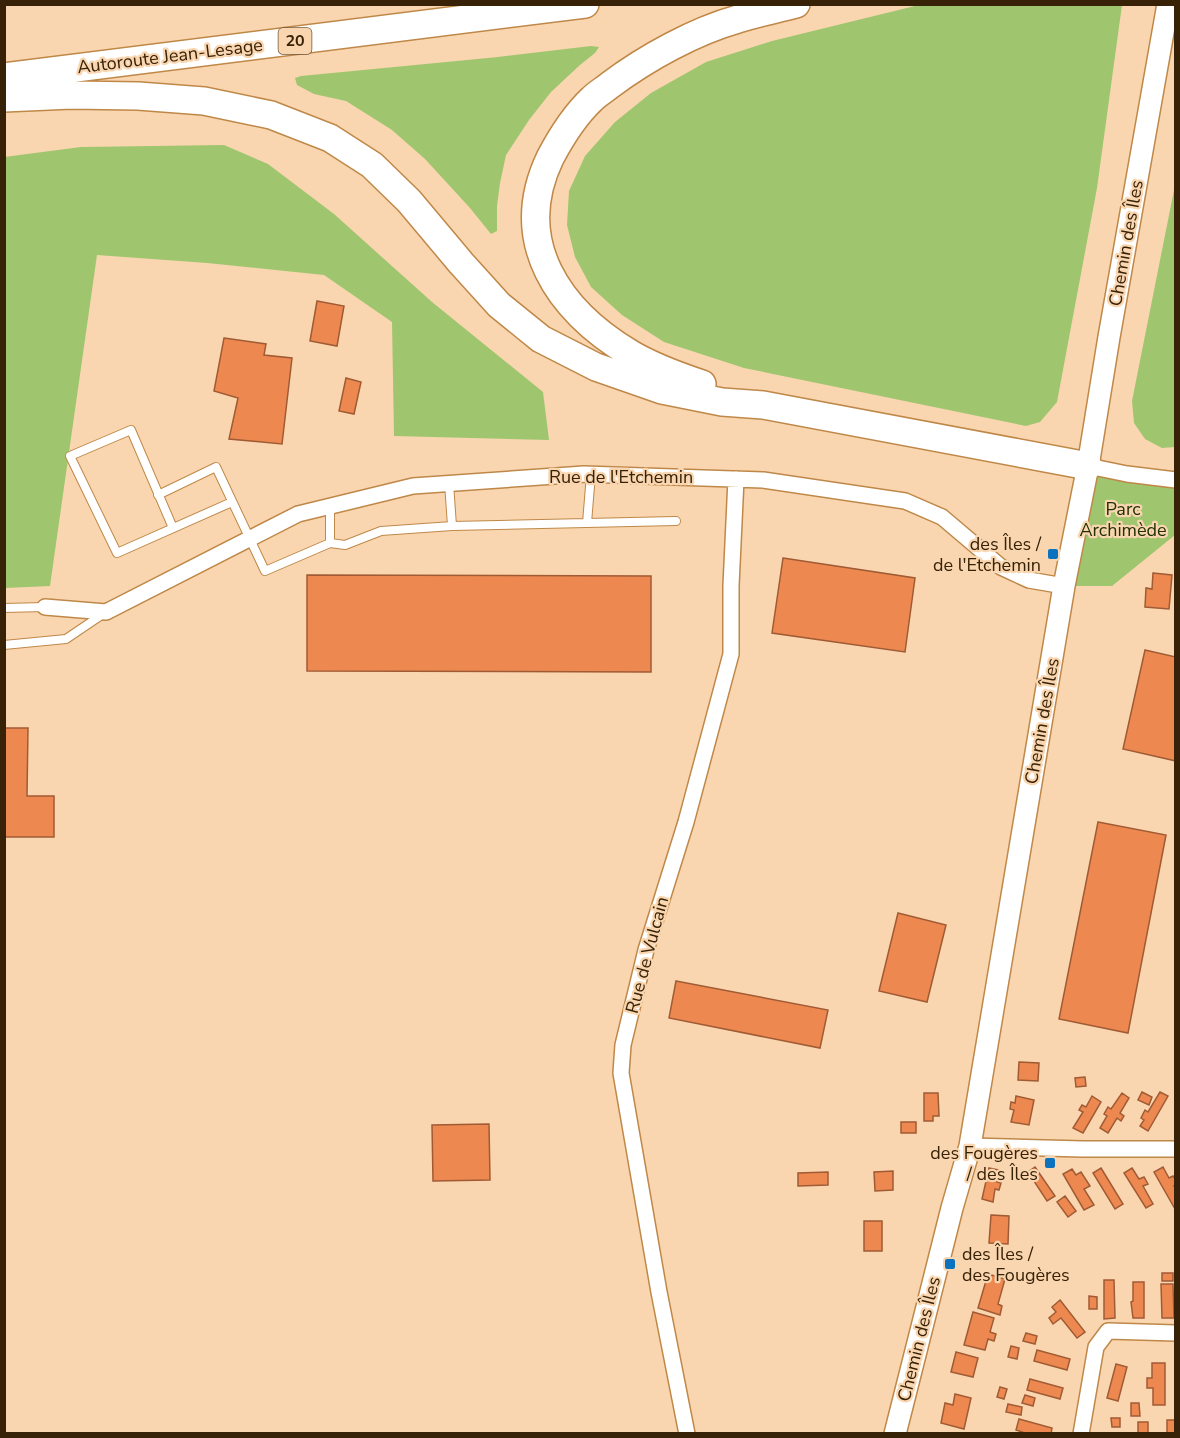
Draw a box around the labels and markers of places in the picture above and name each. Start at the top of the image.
place label: des Îles / de l'Etchemin [933,532,1042,577]
marker: des Îles / de l'Etchemin [1046,547,1060,561]
place label: des Fougères / des Îles [930,1141,1038,1186]
marker: des Fougères / des Îles [1043,1156,1057,1170]
place label: des Îles / des Fougères [962,1242,1070,1287]
marker: des Îles / des Fougères [943,1257,957,1271]

